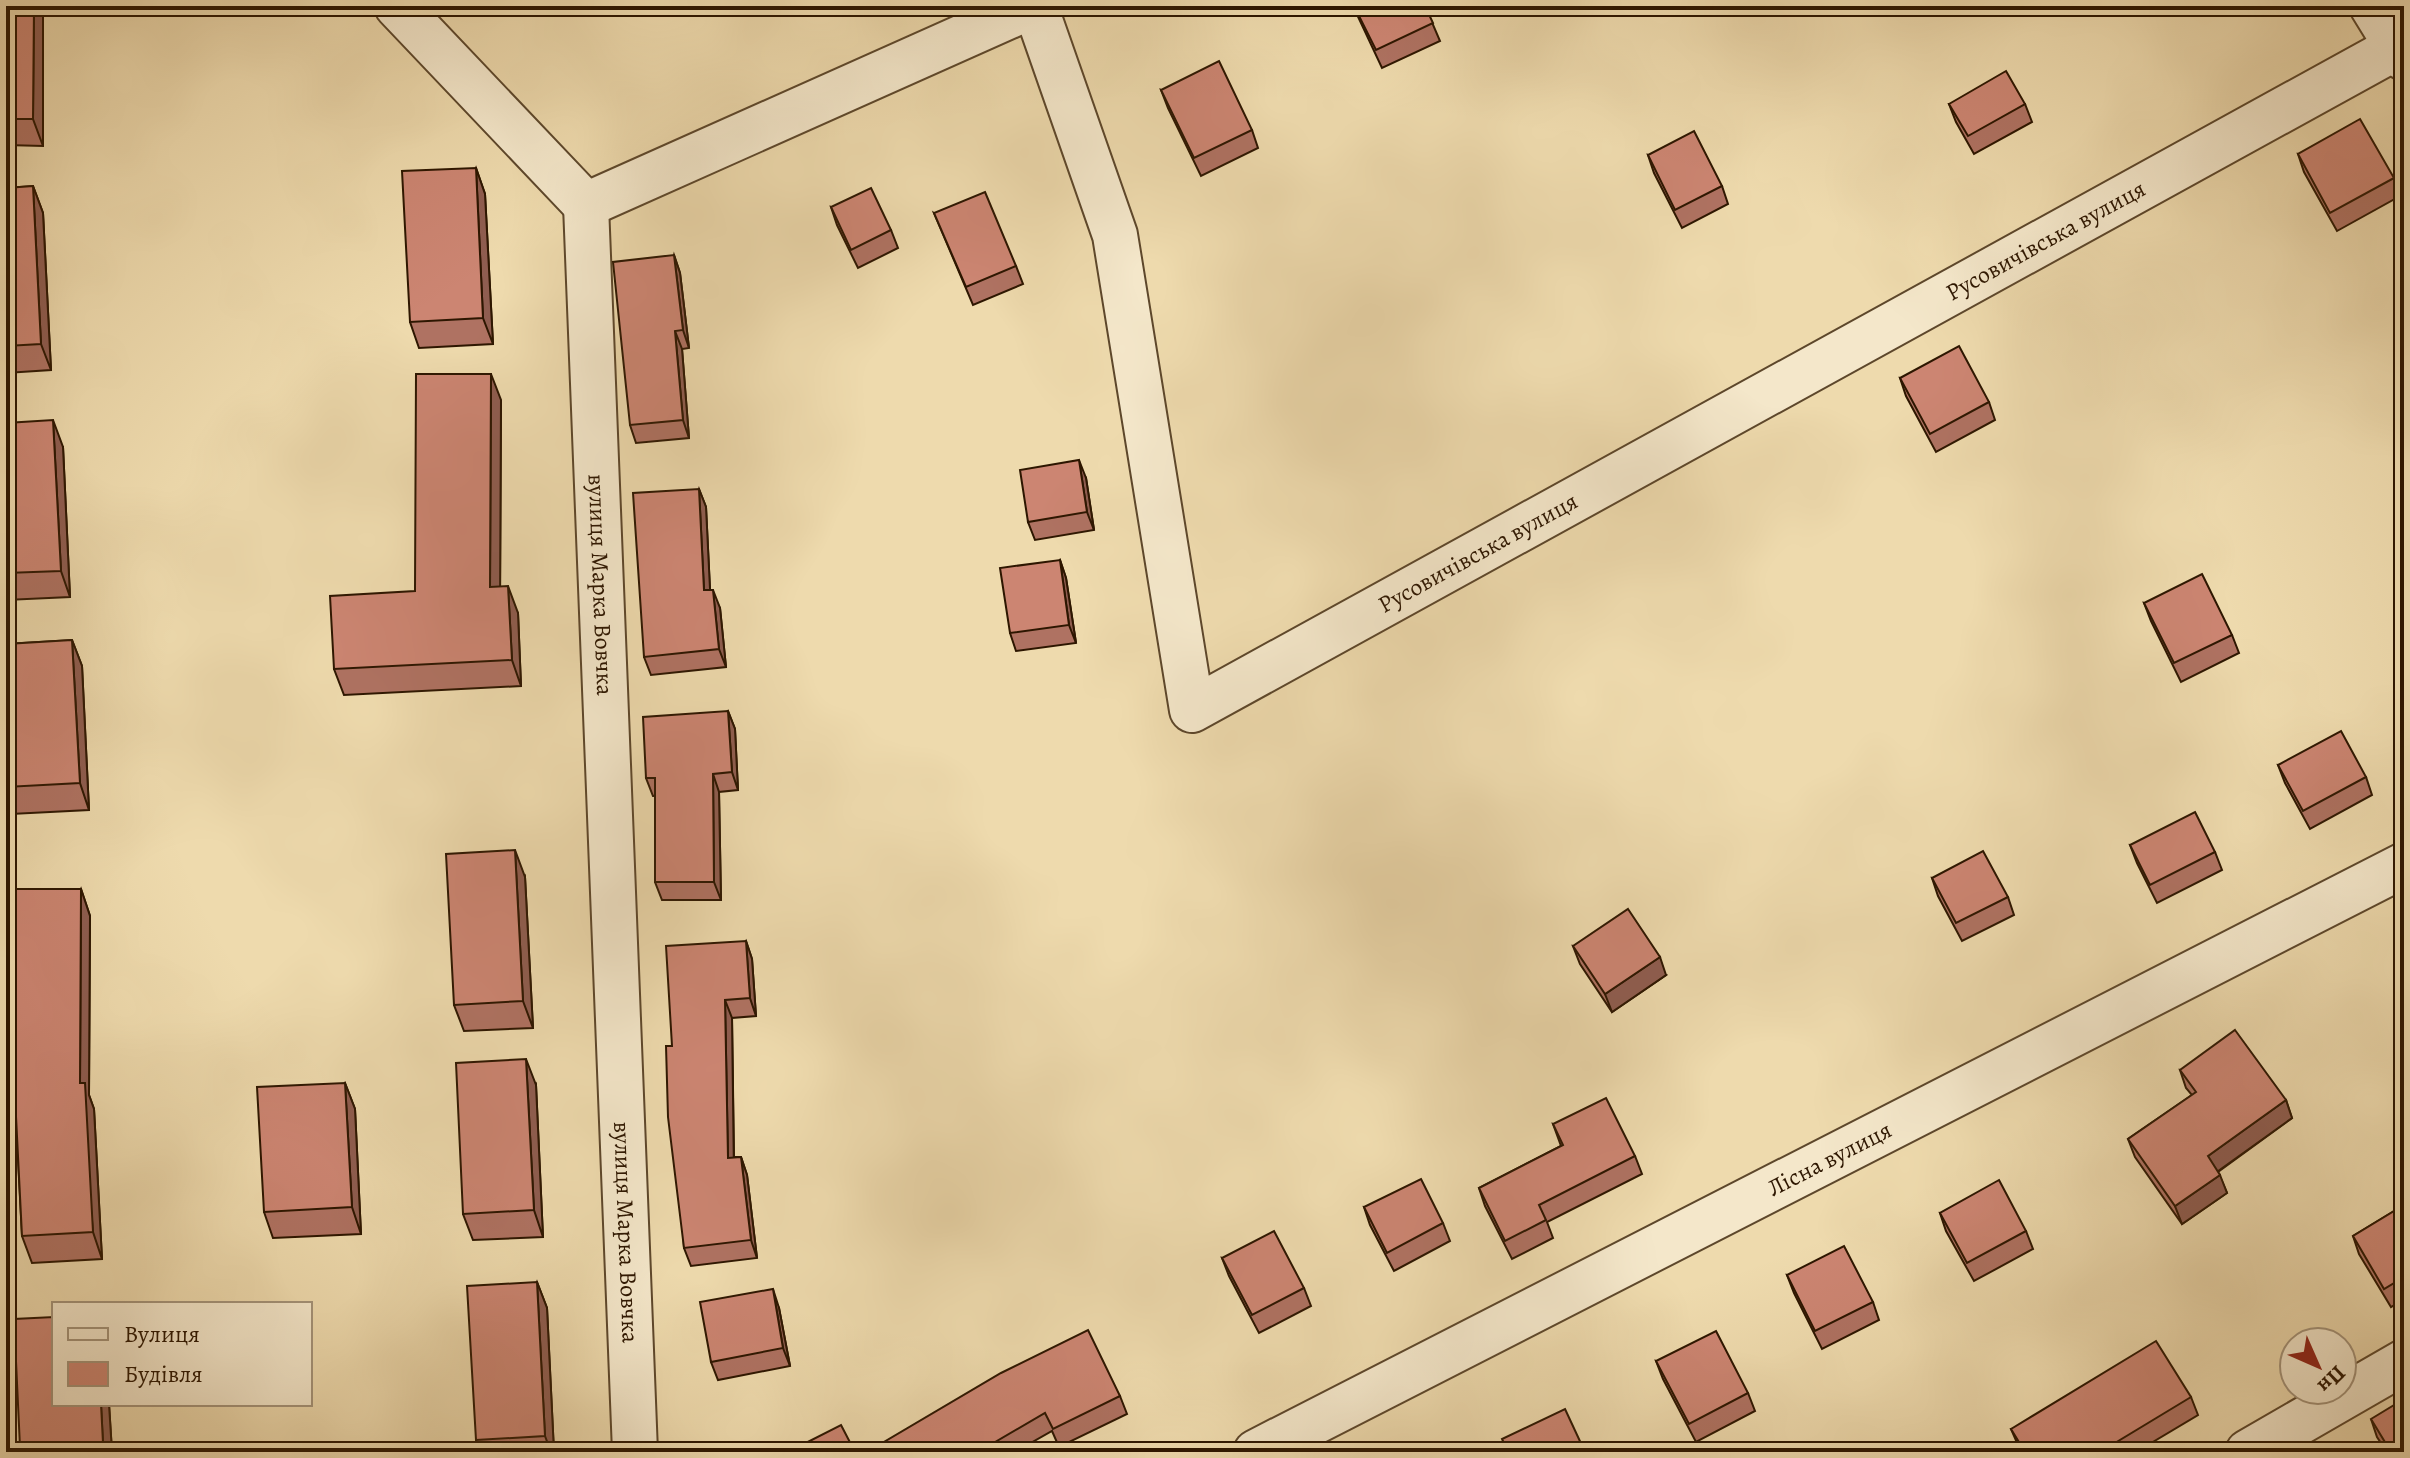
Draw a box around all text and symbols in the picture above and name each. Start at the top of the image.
street label: Русовичівська вулиця [1940,173,2151,308]
street label: вулиця Марка Вовчка [581,473,621,696]
street label: Русовичівська вулиця [1372,485,1583,621]
street label: Лісна вулиця [1762,1114,1897,1204]
street label: вулиця Марка Вовчка [606,1121,647,1344]
legend [52,1302,312,1406]
text: Вулиця [124,1318,200,1350]
north arrow [2278,1326,2358,1406]
text: Будівля [124,1358,203,1390]
text: Пн [2311,1359,2352,1400]

